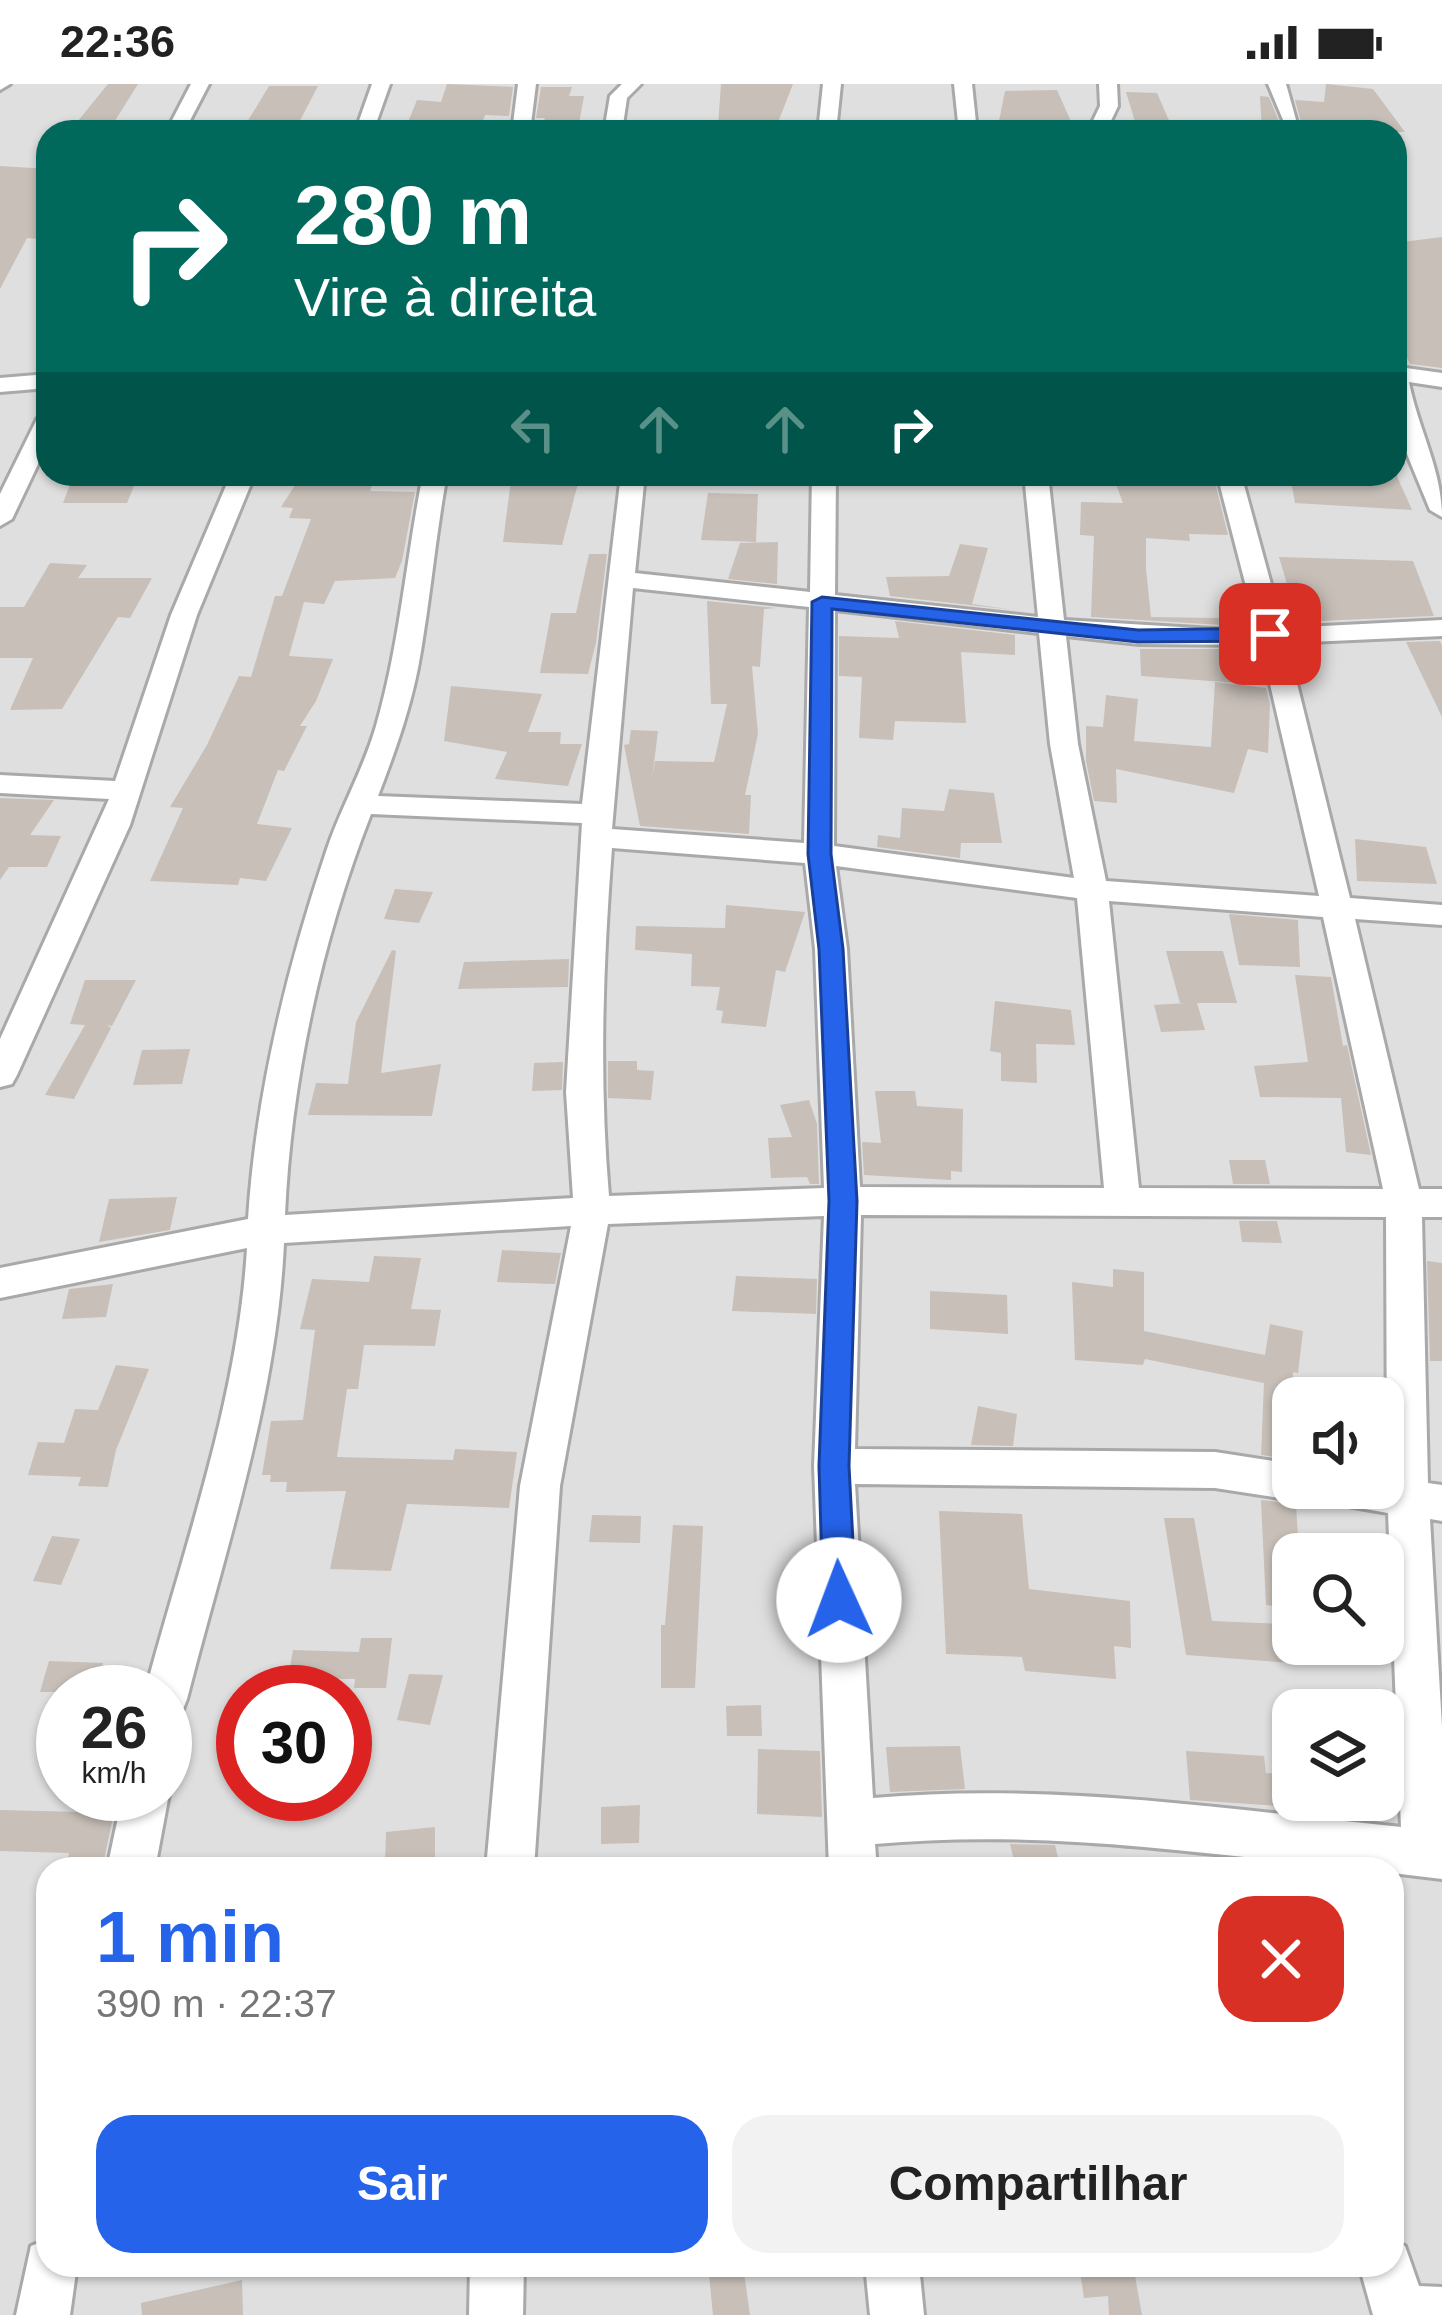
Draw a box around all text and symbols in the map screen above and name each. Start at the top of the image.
text: 22:36 [60,16,175,67]
icon: right [96,168,252,324]
text: 280 m [294,168,532,262]
text: Vire à direita [294,267,596,327]
icon: left [500,396,566,462]
icon: ahead [626,396,692,462]
icon: ahead [752,396,818,462]
icon: right [878,396,944,462]
pin [1219,583,1321,685]
icon: arrive [1237,601,1303,667]
map controls [1272,1377,1404,1821]
button: sound [1272,1377,1404,1509]
button: search [1272,1533,1404,1665]
position arrow [776,1537,902,1663]
speed limit sign: 30 [216,1665,372,1821]
button: layers [1272,1689,1404,1821]
text: 26 [81,1694,147,1761]
text: km/h [81,1756,147,1789]
button: close [1218,1896,1344,2022]
text: 1 min [96,1897,284,1977]
text: 390 m · 22:37 [96,1982,337,2025]
button: Sair [96,2115,708,2253]
button: Compartilhar [732,2115,1344,2253]

